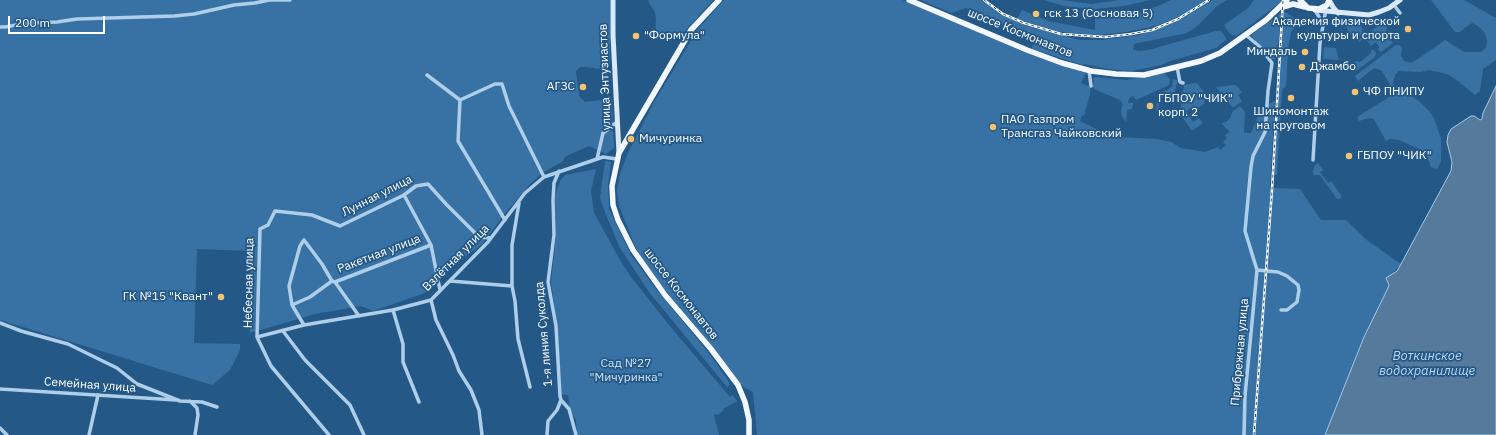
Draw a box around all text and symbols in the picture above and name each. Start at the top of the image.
street label: шоссе Космонавтов [965,5,1075,61]
place label: гск 13 (Сосновая 5) [1044,7,1153,21]
scale bar [10,8,107,34]
marker: гск 13 (Сосновая 5) [1031,9,1041,19]
text: 200 m [15,15,50,30]
place label: Академия физической культуры и спорта [1272,15,1400,43]
street label: улица Энтузиастов [596,23,614,131]
marker: Академия физической культуры и спорта [1403,24,1413,34]
place label: "Формула" [644,29,705,43]
marker: "Формула" [631,31,641,41]
place label: Миндаль [1246,45,1297,59]
marker: Миндаль [1300,47,1310,57]
place label: Джамбо [1310,60,1356,74]
marker: Джамбо [1297,62,1307,72]
place label: АГЗС [547,80,575,94]
marker: АГЗС [578,82,588,92]
place label: ЧФ ПНИПУ [1363,85,1424,99]
marker: ЧФ ПНИПУ [1350,87,1360,97]
place label: ГБПОУ "ЧИК" корп. 2 [1158,92,1233,120]
marker: Шиномонтаж на круговом [1286,93,1296,103]
marker: ГБПОУ "ЧИК" корп. 2 [1145,101,1155,111]
place label: Шиномонтаж на круговом [1253,105,1329,133]
place label: ПАО Газпром Трансгаз Чайковский [1001,113,1122,141]
marker: ПАО Газпром Трансгаз Чайковский [988,122,998,132]
place label: Мичуринка [639,132,702,146]
marker: Мичуринка [626,134,636,144]
place label: ГБПОУ "ЧИК" [1357,149,1432,163]
marker: ГБПОУ "ЧИК" [1344,151,1354,161]
street label: Лунная улица [339,172,415,220]
street label: Взлётная улица [420,222,492,294]
street label: Ракетная улица [335,232,423,276]
street label: Небесная улица [241,238,257,328]
street label: шоссе Космонавтов [641,245,721,343]
street label: 1-я линия Суколда [532,281,556,387]
place label: ГК №15 "Квант" [123,290,213,304]
marker: ГК №15 "Квант" [216,292,226,302]
street label: Прибрежная улица [1228,298,1252,406]
water label: Воткинское водохранилище [1379,348,1475,379]
park label: Сад №27 "Мичуринка" [589,357,663,385]
street label: Семейная улица [44,375,136,395]

